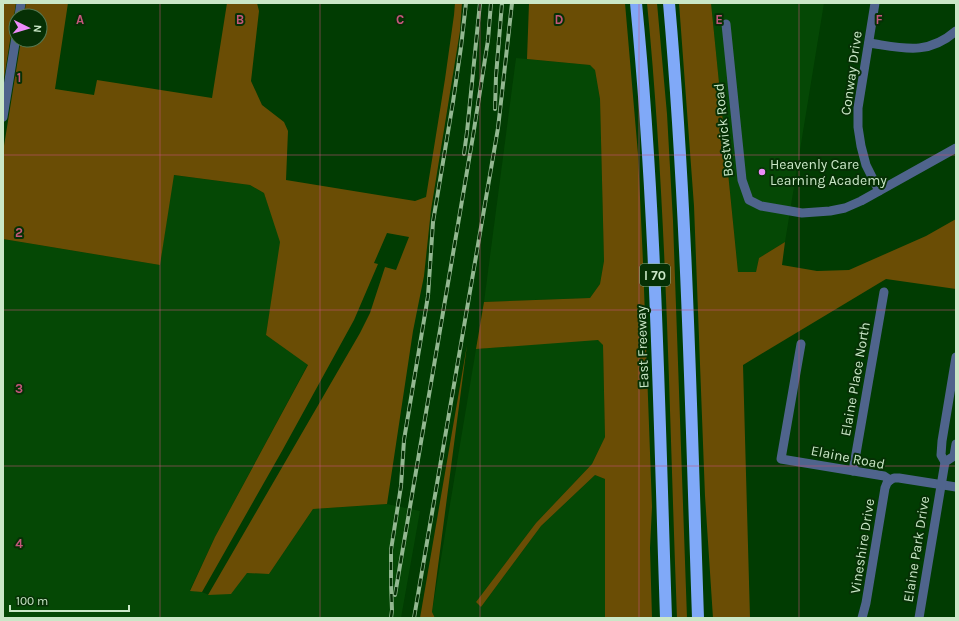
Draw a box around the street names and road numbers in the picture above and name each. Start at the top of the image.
street label: Conway Drive [837,30,866,116]
street label: Bostwick Road [710,82,737,178]
road number: I 70 [640,264,670,286]
street label: East Freeway [633,305,652,389]
street label: Elaine Place North [837,321,874,438]
street label: Elaine Road [810,442,886,473]
street label: Elaine Park Drive [900,495,933,603]
street label: Vineshire Drive [847,497,878,595]

